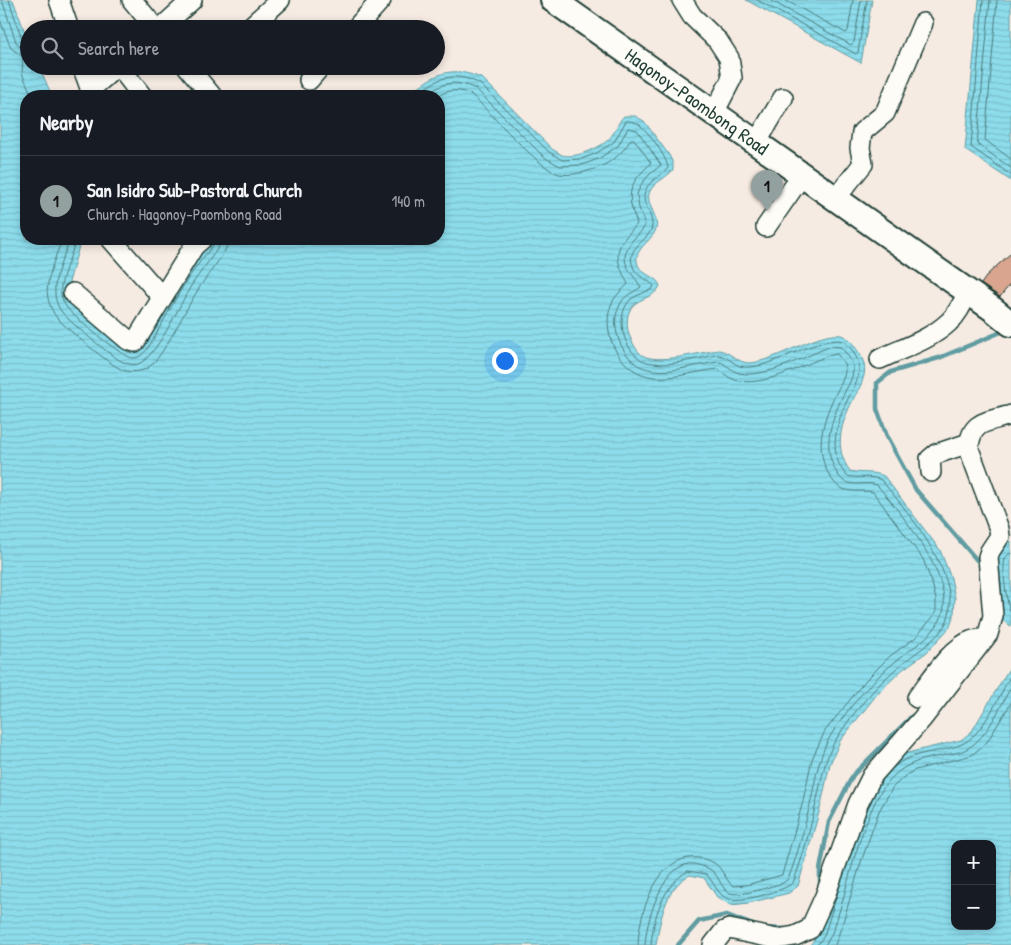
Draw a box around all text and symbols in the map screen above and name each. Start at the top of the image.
search box [20,20,445,75]
icon: search [38,34,66,62]
text: Search here [78,35,159,61]
street label: Hagonoy-Paombong Road [620,42,774,161]
text: Nearby [40,108,93,137]
pin: 1 [751,170,783,211]
text: San Isidro Sub-Pastoral Church [87,177,302,203]
text: 1 [53,190,59,212]
text: 140 m [391,190,425,212]
text: Church · Hagonoy-Paombong Road [87,203,281,225]
your location [492,348,518,374]
map controls [951,840,996,930]
button: + [951,840,996,885]
button: − [951,885,996,930]

